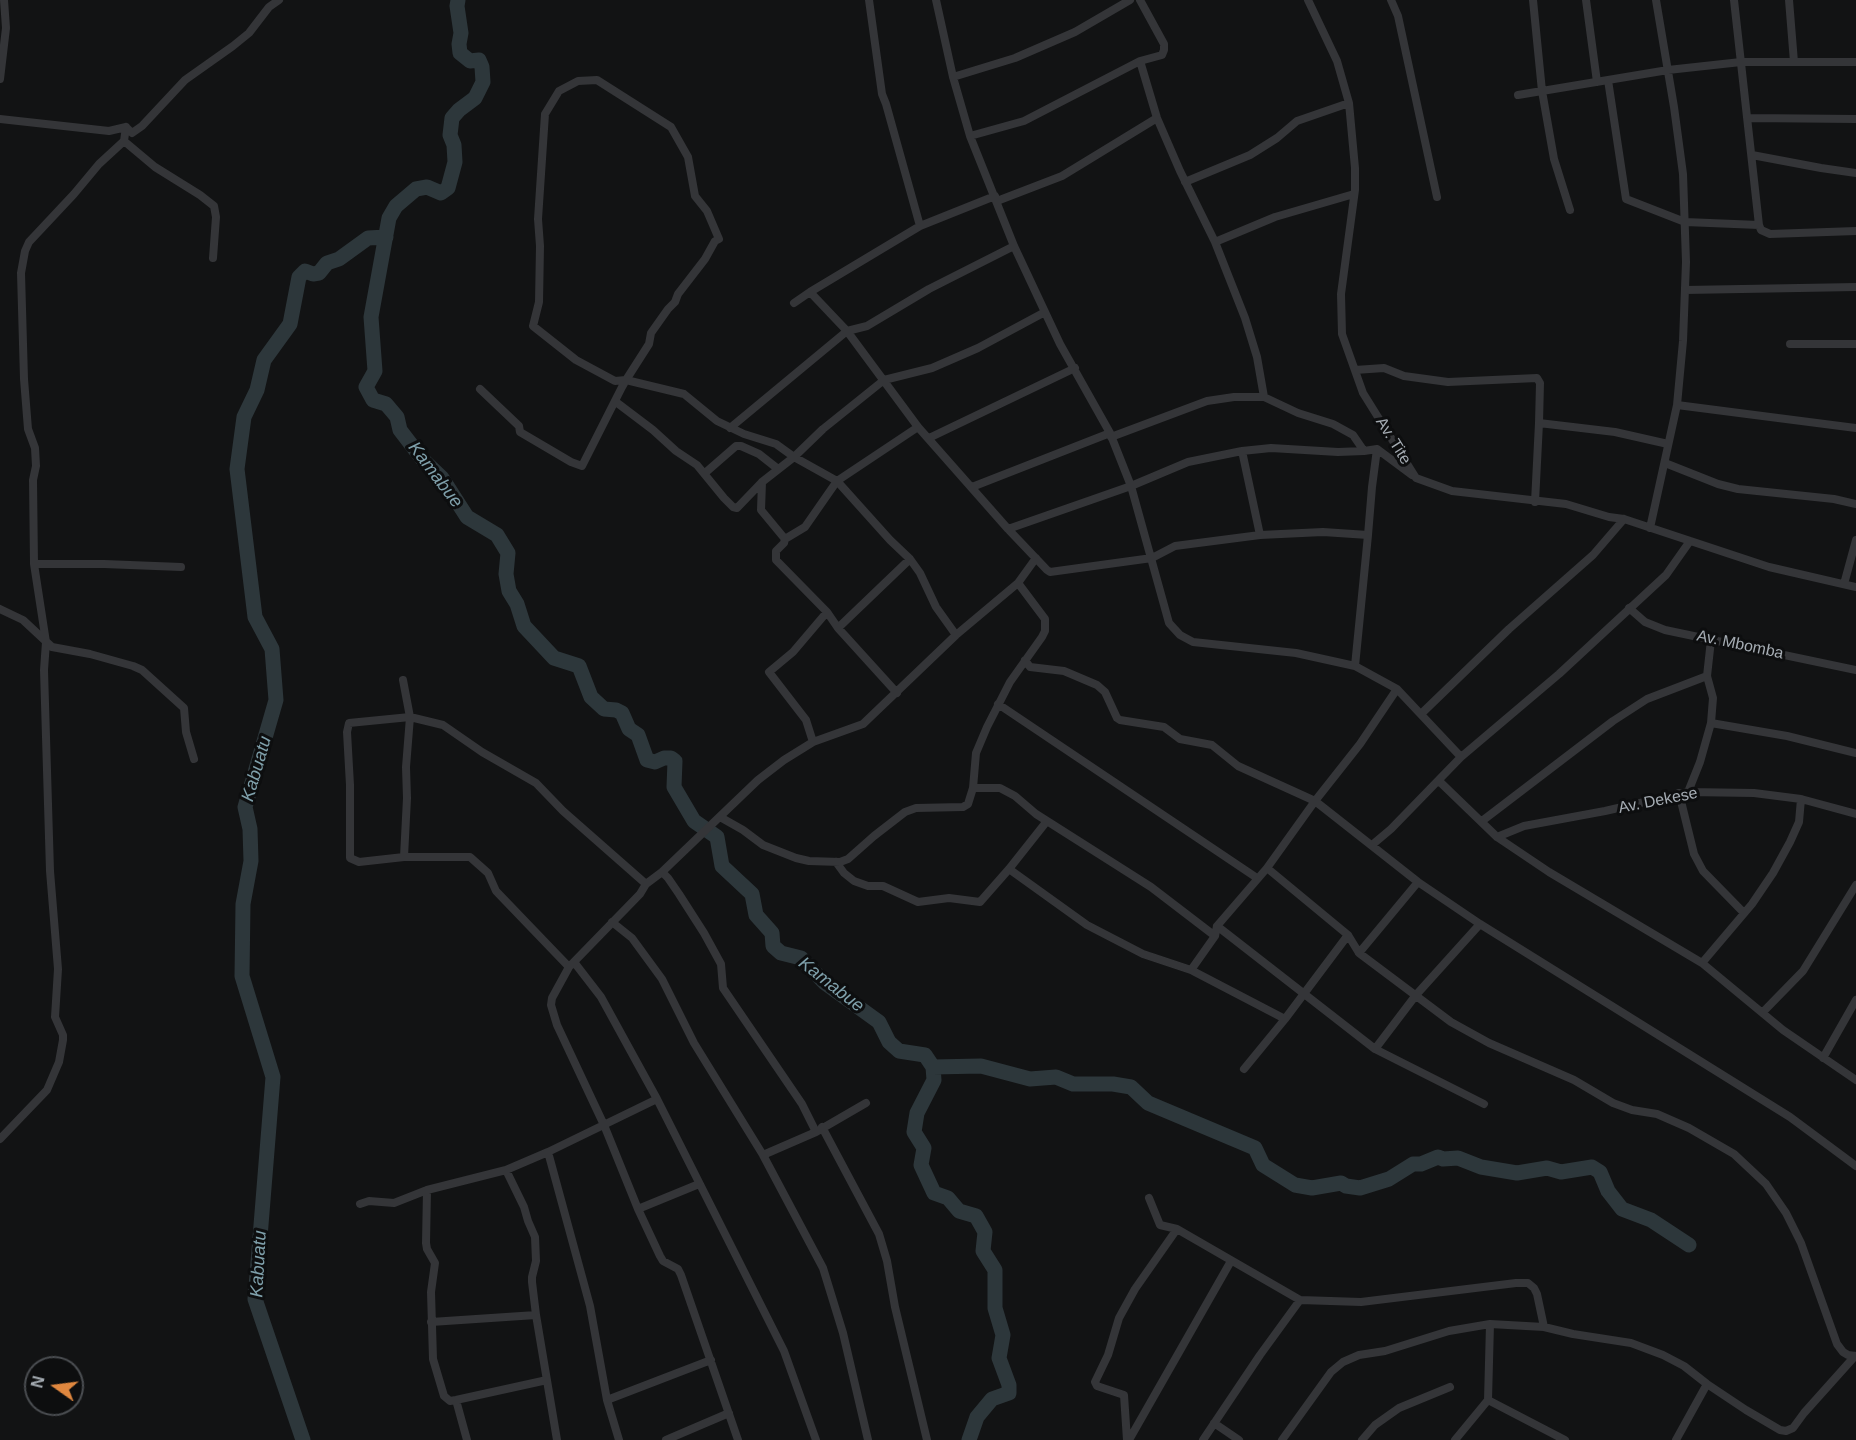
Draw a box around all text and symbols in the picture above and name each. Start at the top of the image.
street label: Av. Tite [1371,414,1415,468]
water label: Kamabue [403,438,467,512]
street label: Av. Mbomba [1695,626,1785,664]
water label: Kabuatu [237,734,277,804]
street label: Av. Dekese [1617,784,1699,818]
water label: Kamabue [794,953,868,1017]
water label: Kabuatu [246,1230,272,1298]
north arrow [24,1356,84,1416]
text: N [28,1374,48,1390]

